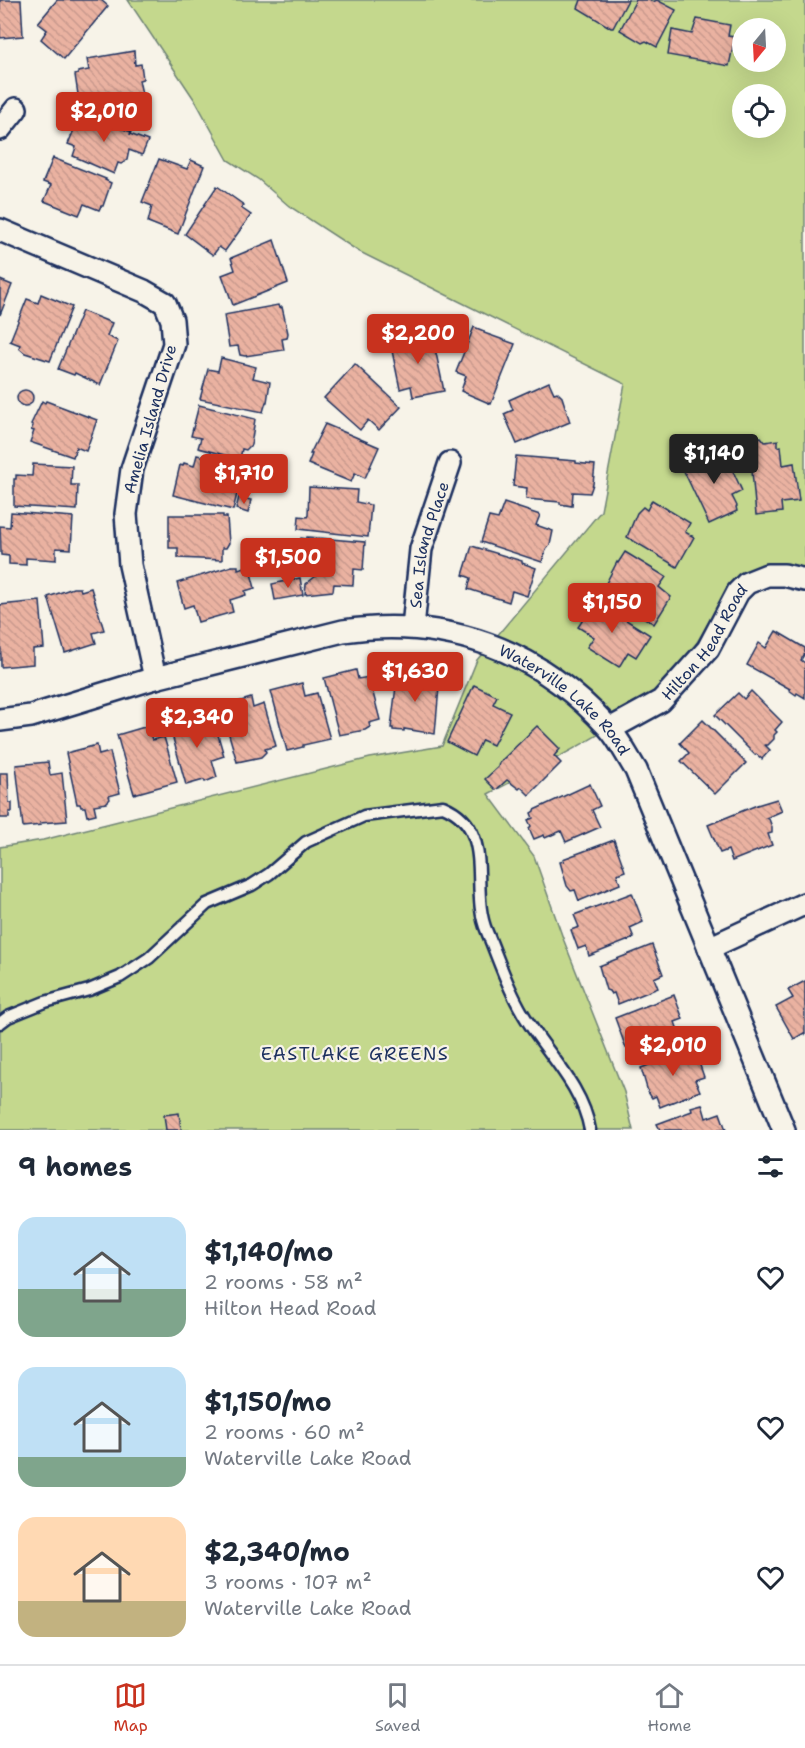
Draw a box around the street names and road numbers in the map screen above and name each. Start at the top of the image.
street label: Amelia Island Drive [119,342,181,496]
street label: Sea Island Place [404,479,454,609]
street label: Hilton Head Road [656,579,751,705]
street label: Waterville Lake Road [496,639,635,759]

